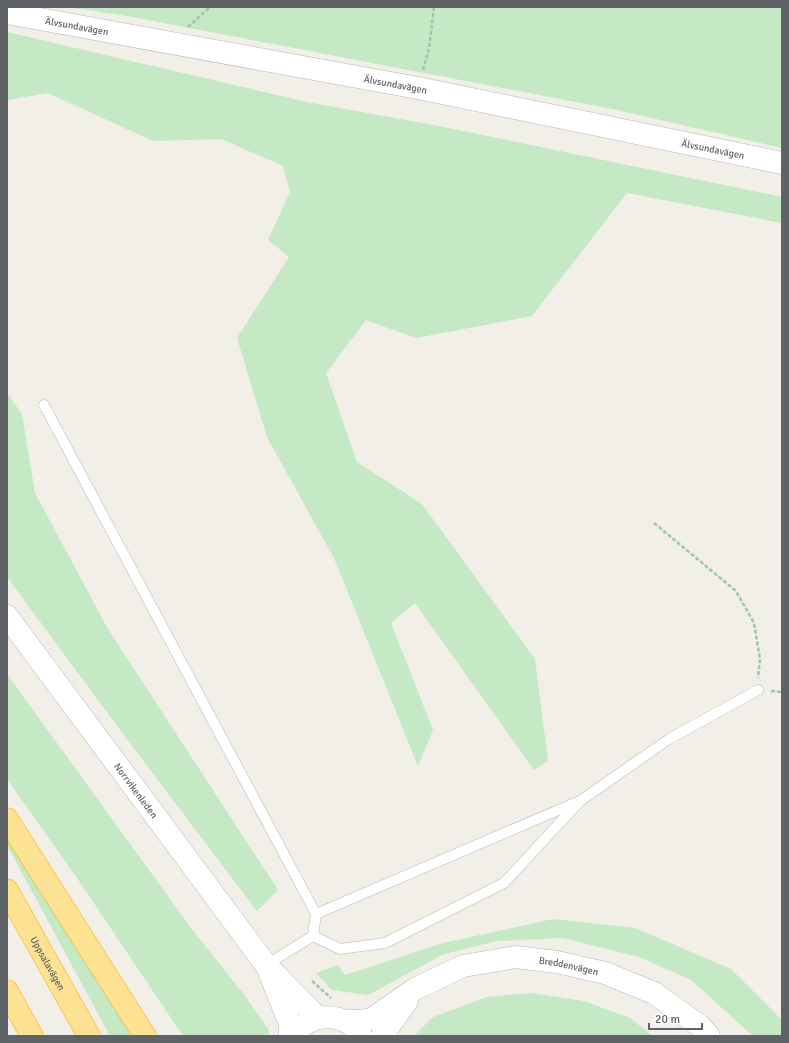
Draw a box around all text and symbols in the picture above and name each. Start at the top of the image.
street label: Älvsundavägen [44,15,109,38]
street label: Älvsundavägen [363,73,428,97]
street label: Älvsundavägen [680,137,746,162]
street label: Norrvikenleden [111,761,160,821]
street label: Uppsalavägen [27,935,67,993]
street label: Breddenvägen [538,955,600,978]
scale bar [649,1005,702,1031]
text: 20 m [655,1012,680,1027]

